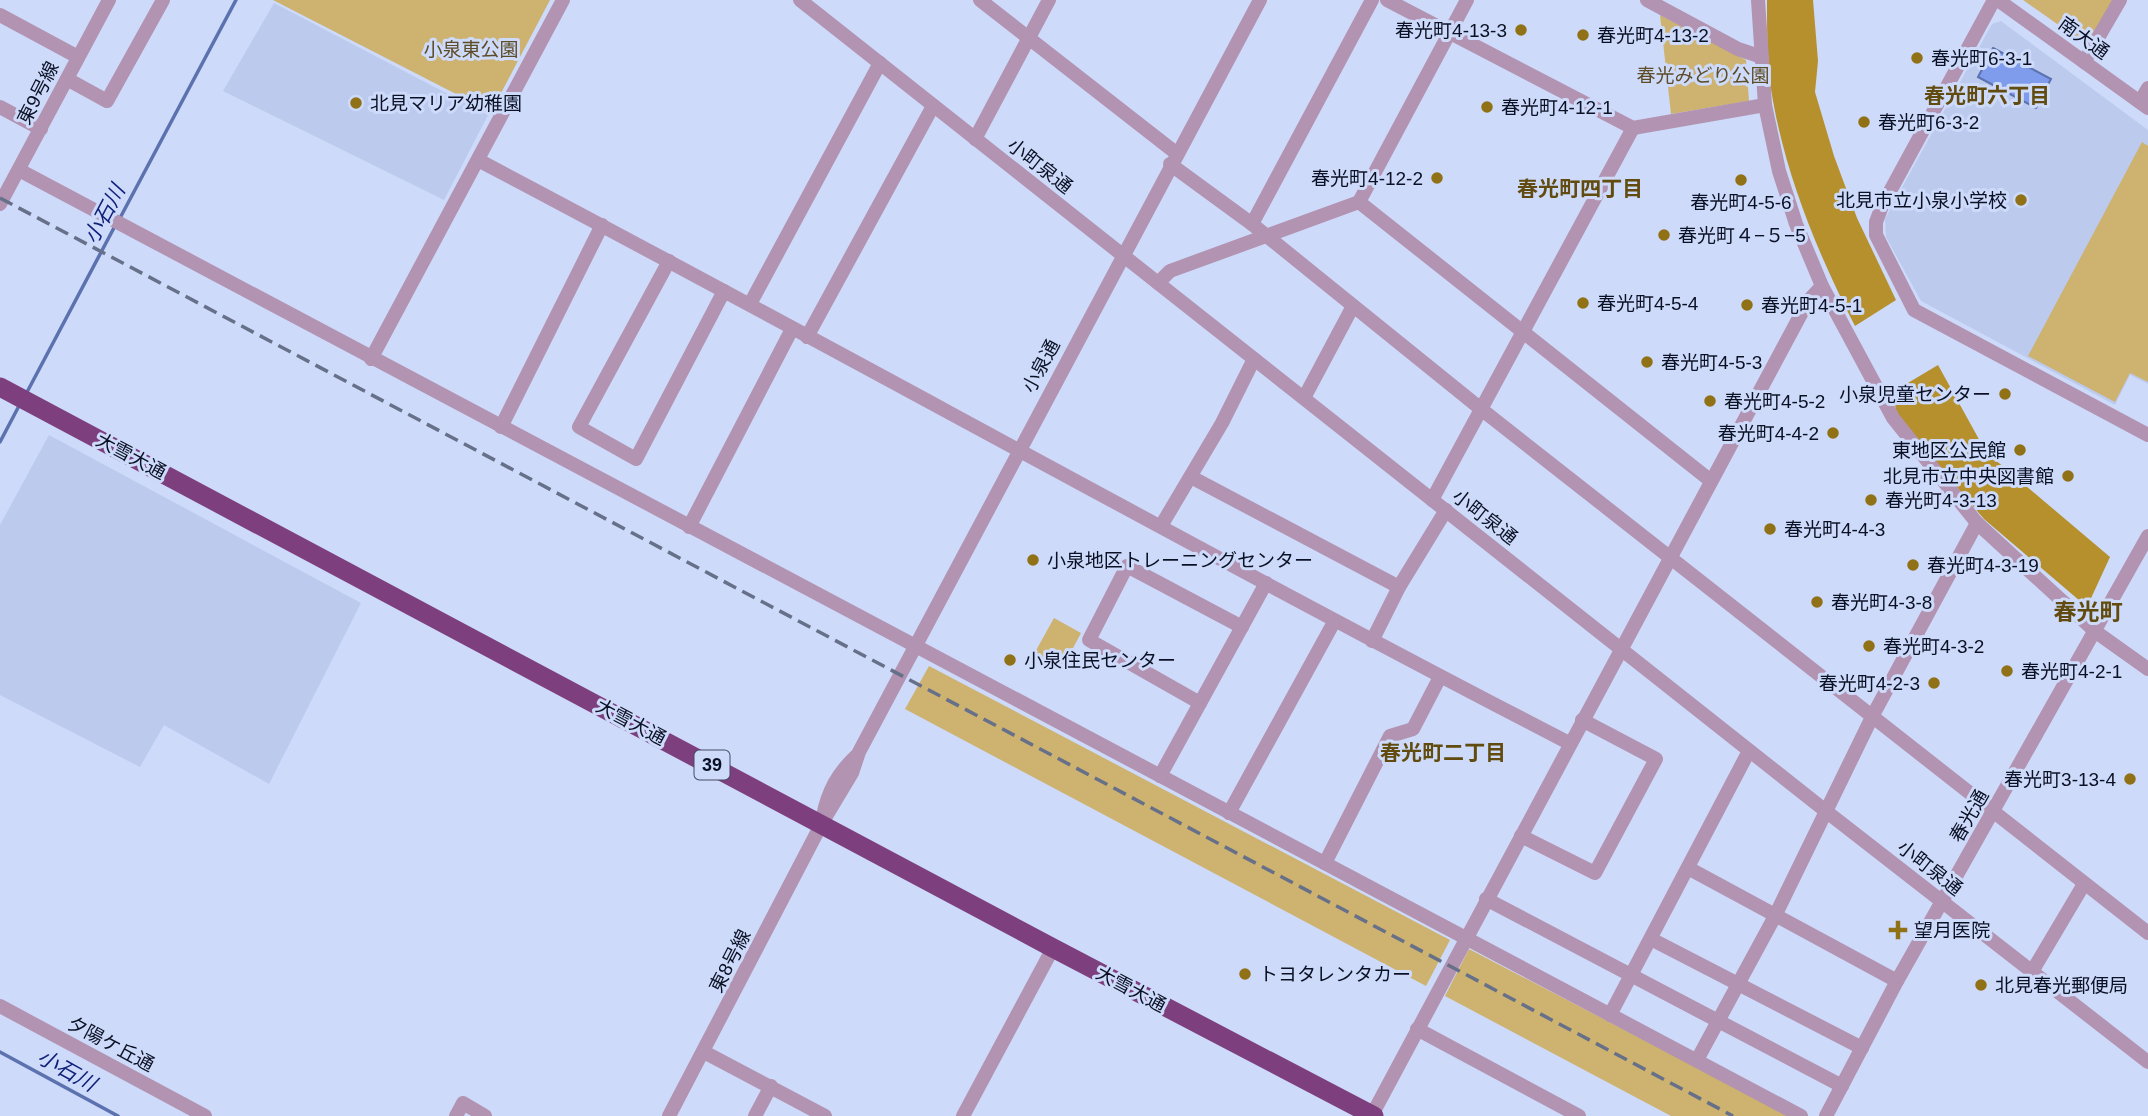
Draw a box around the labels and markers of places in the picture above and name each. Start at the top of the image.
place label: 春光町4-13-3 [1395,20,1507,41]
marker: 春光町4-13-3 [1513,22,1529,38]
place label: 春光町4-13-2 [1597,25,1709,46]
marker: 春光町4-13-2 [1575,27,1591,43]
place label: 春光町6-3-1 [1931,48,2032,69]
marker: 春光町6-3-1 [1909,50,1925,66]
place label: 北見マリア幼稚園 [370,93,522,114]
marker: 北見マリア幼稚園 [348,95,364,111]
place label: 春光町4-12-1 [1501,97,1613,118]
marker: 春光町4-12-1 [1479,99,1495,115]
place label: 春光町6-3-2 [1878,112,1979,133]
marker: 春光町6-3-2 [1856,114,1872,130]
place label: 春光町4-12-2 [1311,168,1423,189]
marker: 春光町4-12-2 [1429,170,1445,186]
marker: 春光町4-5-6 [1733,172,1749,188]
place label: 北見市立小泉小学校 [1836,190,2007,211]
place label: 春光町4-5-6 [1690,192,1792,213]
marker: 北見市立小泉小学校 [2013,192,2029,208]
place label: 春光町４−５−5 [1678,225,1806,246]
marker: 春光町４−５−5 [1656,227,1672,243]
place label: 春光町4-5-4 [1597,293,1699,314]
marker: 春光町4-5-4 [1575,295,1591,311]
place label: 春光町4-5-1 [1761,295,1862,316]
marker: 春光町4-5-1 [1739,297,1755,313]
place label: 春光町4-5-3 [1661,352,1762,373]
marker: 春光町4-5-3 [1639,354,1655,370]
place label: 小泉児童センター [1839,384,1991,405]
marker: 小泉児童センター [1997,386,2013,402]
place label: 春光町4-5-2 [1724,391,1825,412]
marker: 春光町4-5-2 [1702,393,1718,409]
place label: 春光町4-4-2 [1718,423,1819,444]
marker: 春光町4-4-2 [1825,425,1841,441]
place label: 東地区公民館 [1892,440,2006,461]
marker: 東地区公民館 [2012,442,2028,458]
place label: 北見市立中央図書館 [1883,466,2054,487]
marker: 北見市立中央図書館 [2060,468,2076,484]
place label: 春光町4-3-13 [1885,490,1997,511]
marker: 春光町4-3-13 [1863,492,1879,508]
place label: 春光町4-4-3 [1784,519,1885,540]
marker: 春光町4-4-3 [1762,521,1778,537]
place label: 小泉地区トレーニングセンター [1047,550,1313,571]
marker: 小泉地区トレーニングセンター [1025,552,1041,568]
place label: 春光町4-3-19 [1927,555,2039,576]
marker: 春光町4-3-19 [1905,557,1921,573]
place label: 春光町4-3-8 [1831,592,1932,613]
marker: 春光町4-3-8 [1809,594,1825,610]
place label: 春光町4-3-2 [1883,636,1984,657]
marker: 春光町4-3-2 [1861,638,1877,654]
place label: 小泉住民センター [1024,650,1176,671]
marker: 小泉住民センター [1002,652,1018,668]
place label: 春光町4-2-1 [2021,661,2122,682]
marker: 春光町4-2-1 [1999,663,2015,679]
place label: 春光町4-2-3 [1819,673,1920,694]
marker: 春光町4-2-3 [1926,675,1942,691]
place label: 春光町3-13-4 [2004,769,2116,790]
marker: 春光町3-13-4 [2122,771,2138,787]
marker: 望月医院 [1888,920,1908,940]
place label: 望月医院 [1914,920,1990,941]
place label: トヨタレンタカー [1259,964,1411,985]
marker: トヨタレンタカー [1237,966,1253,982]
place label: 北見春光郵便局 [1995,975,2128,996]
marker: 北見春光郵便局 [1973,977,1989,993]

